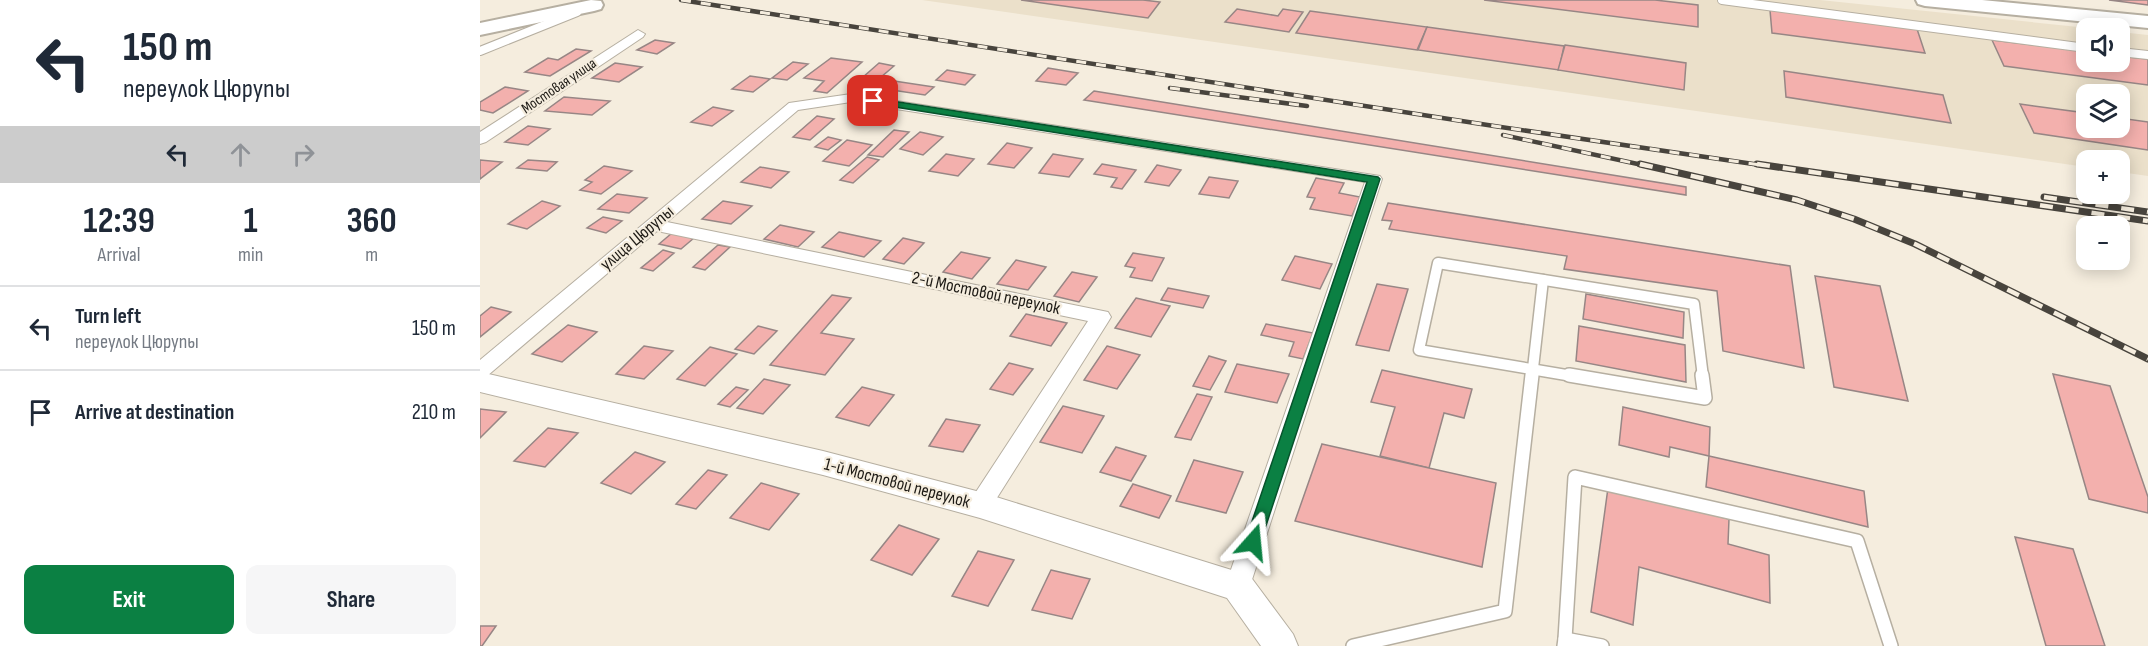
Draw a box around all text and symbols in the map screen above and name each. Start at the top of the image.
map controls [2076,18,2130,270]
button: sound [2076,18,2130,72]
text: 150 m [123,22,212,73]
icon: left [24,24,102,102]
street label: Мостовая улица [518,54,600,118]
text: переулок Цюрупы [123,73,290,105]
pin [847,75,898,126]
icon: arrive [856,84,889,117]
button: layers [2076,84,2130,138]
icon: left [161,138,194,171]
icon: ahead [224,138,257,171]
icon: right [287,138,320,171]
button: + [2076,150,2130,204]
text: 12:39 [83,200,155,243]
text: 1 [244,200,258,243]
text: 360 [346,200,397,243]
street label: улица Цюрупы [596,201,678,275]
button: − [2076,216,2130,270]
text: Arrival [98,243,141,267]
text: min [238,243,263,267]
text: m [365,243,378,267]
street label: 2-й Мостовой переулок [910,267,1062,319]
text: Turn left [75,303,141,330]
icon: left [24,312,57,345]
text: 150 m [412,315,456,342]
text: переулок Цюрупы [75,330,199,354]
icon: arrive [24,396,57,429]
text: Arrive at destination [75,399,234,426]
text: 210 m [412,399,456,426]
street label: 1-й Мостовой переулок [822,453,972,513]
position arrow [1221,510,1285,574]
button: Exit [24,565,234,634]
button: Share [246,565,456,634]

